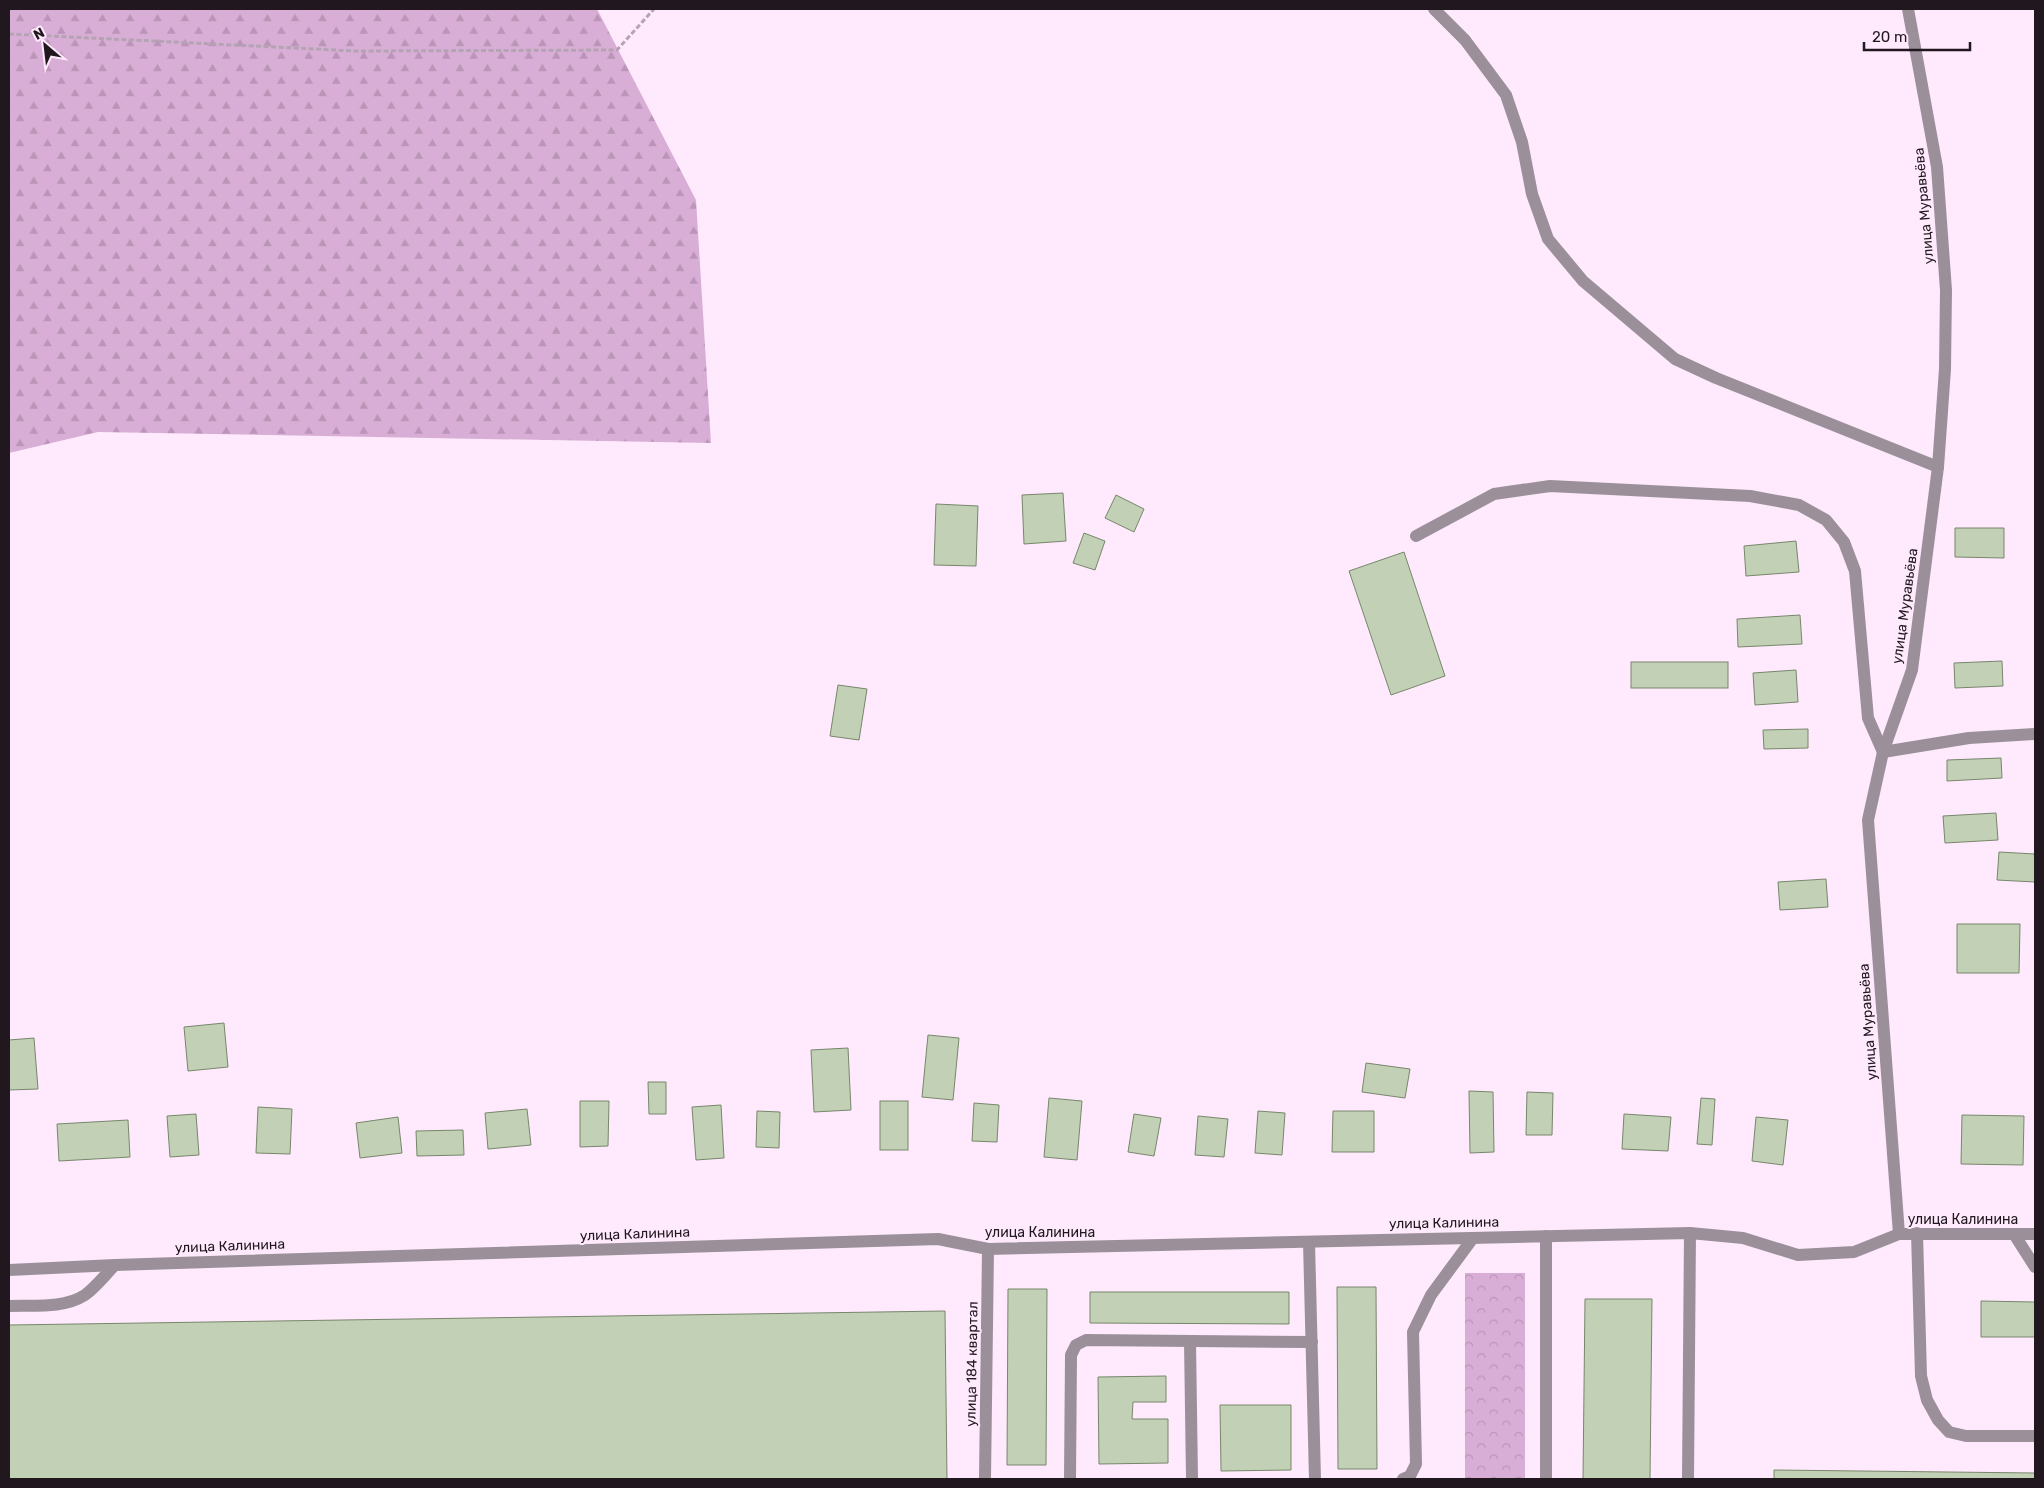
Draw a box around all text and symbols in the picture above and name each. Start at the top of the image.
north arrow [20,20,70,70]
scale bar [1864,20,1970,52]
text: N [31,24,48,44]
text: 20 m [1872,28,1907,46]
street label: улица Муравьёва [1910,147,1938,265]
street label: улица Муравьёва [1888,547,1922,665]
street label: улица Муравьёва [1855,963,1881,1081]
street label: улица Калинина [1908,1211,2018,1228]
street label: улица Калинина [1389,1214,1499,1232]
street label: улица Калинина [580,1224,690,1244]
street label: улица Калинина [985,1224,1095,1241]
street label: улица Калинина [175,1236,285,1256]
street label: улица 184 квартал [962,1301,982,1427]

